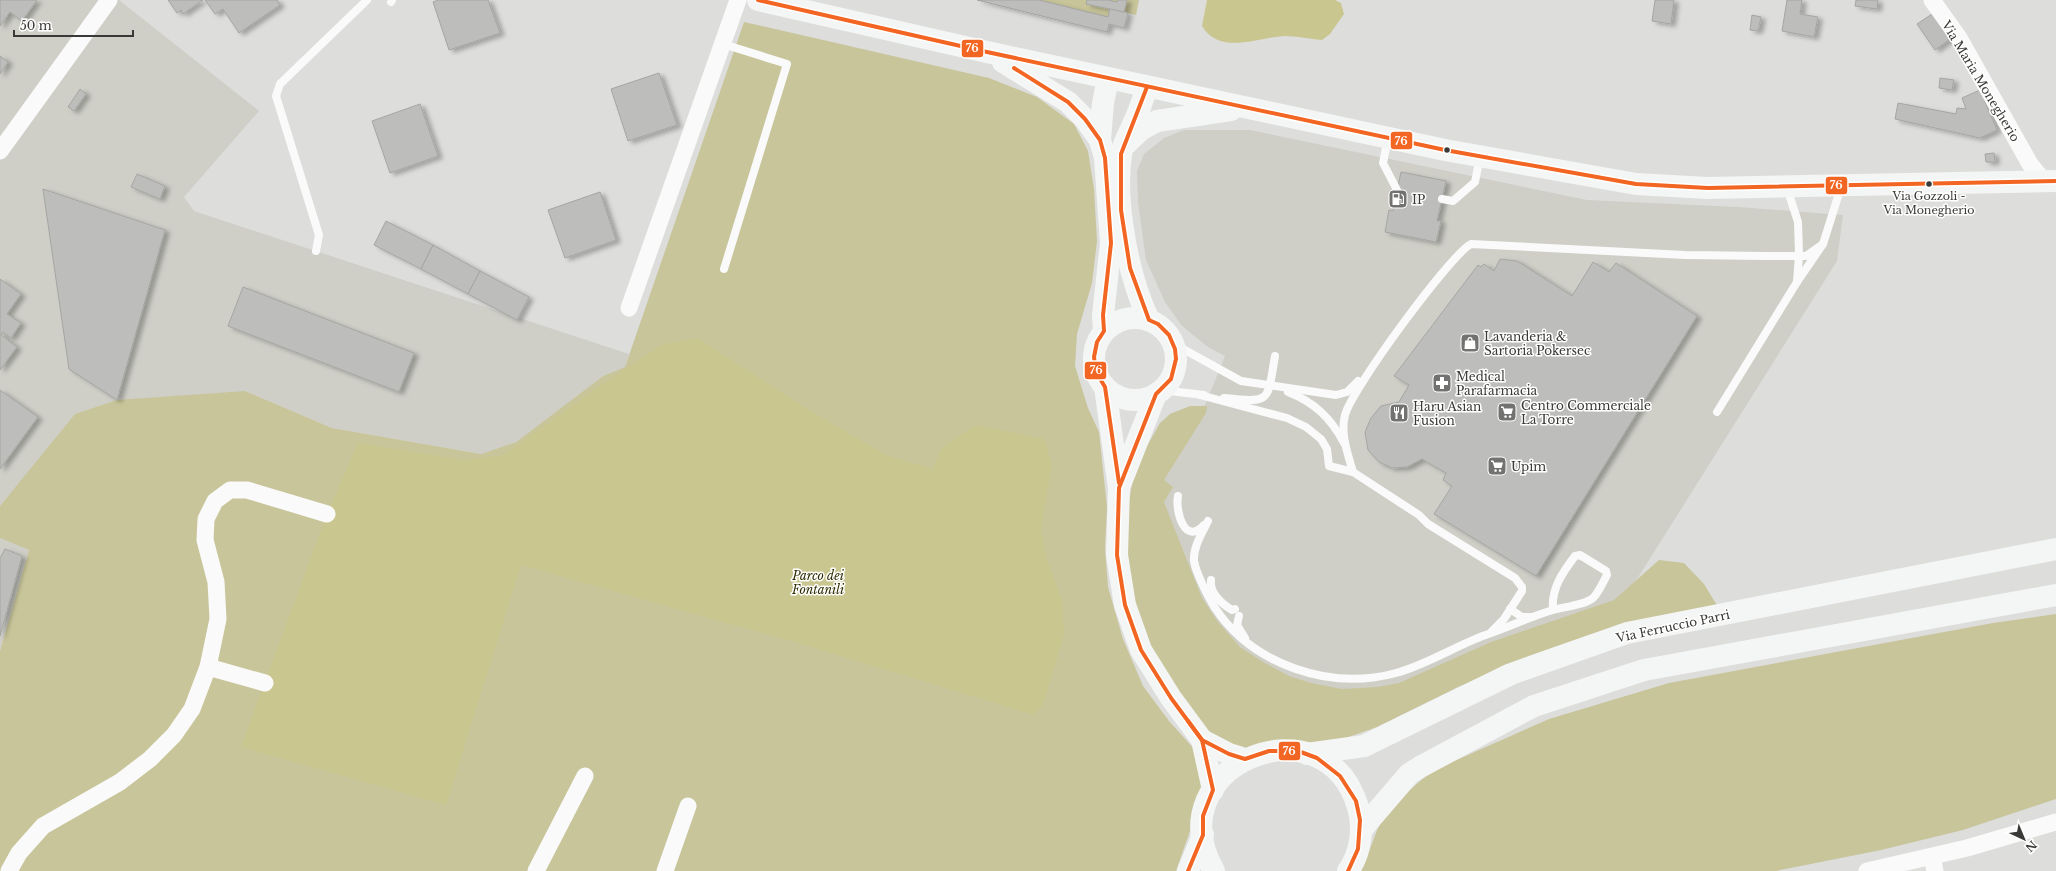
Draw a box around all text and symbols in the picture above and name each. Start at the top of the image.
scale bar [14,12,133,38]
street label: Via Maria Monegherio [1938,17,2023,144]
text: 50 m [20,18,52,33]
line badge: 76 [961,39,984,58]
text: 76 [965,41,979,55]
line badge: 76 [1390,131,1413,150]
text: 76 [1394,134,1408,148]
unlabelled marker [1442,145,1452,155]
line badge: 76 [1825,176,1848,195]
text: 76 [1829,178,1843,192]
marker: Via Gozzoli - Via Monegherio [1924,179,1934,189]
fuel station icon: IP [1387,188,1409,210]
place label: Via Gozzoli - Via Monegherio [1883,189,1974,217]
place label: IP [1412,192,1425,207]
place label: Lavanderia & Sartoria Pokersec [1484,329,1591,358]
shop icon: Lavanderia & Sartoria Pokersec [1459,332,1481,354]
line badge: 76 [1084,361,1107,380]
text: 76 [1089,363,1103,377]
place label: Medical Parafarmacia [1456,369,1537,398]
pharmacy icon: Medical Parafarmacia [1431,372,1453,394]
place label: Centro Commerciale La Torre [1521,398,1651,427]
place label: Haru Asian Fusion [1413,399,1481,428]
supermarket icon: Centro Commerciale La Torre [1496,401,1518,423]
restaurant icon: Haru Asian Fusion [1388,402,1410,424]
supermarket icon: Upim [1486,455,1508,477]
place label: Upim [1511,459,1546,474]
park label: Parco dei Fontanili [791,568,845,597]
street label: Via Ferruccio Parri [1614,607,1731,646]
line badge: 76 [1278,741,1301,761]
text: 76 [1282,744,1296,758]
north arrow [2004,819,2044,859]
text: N [2022,838,2040,855]

